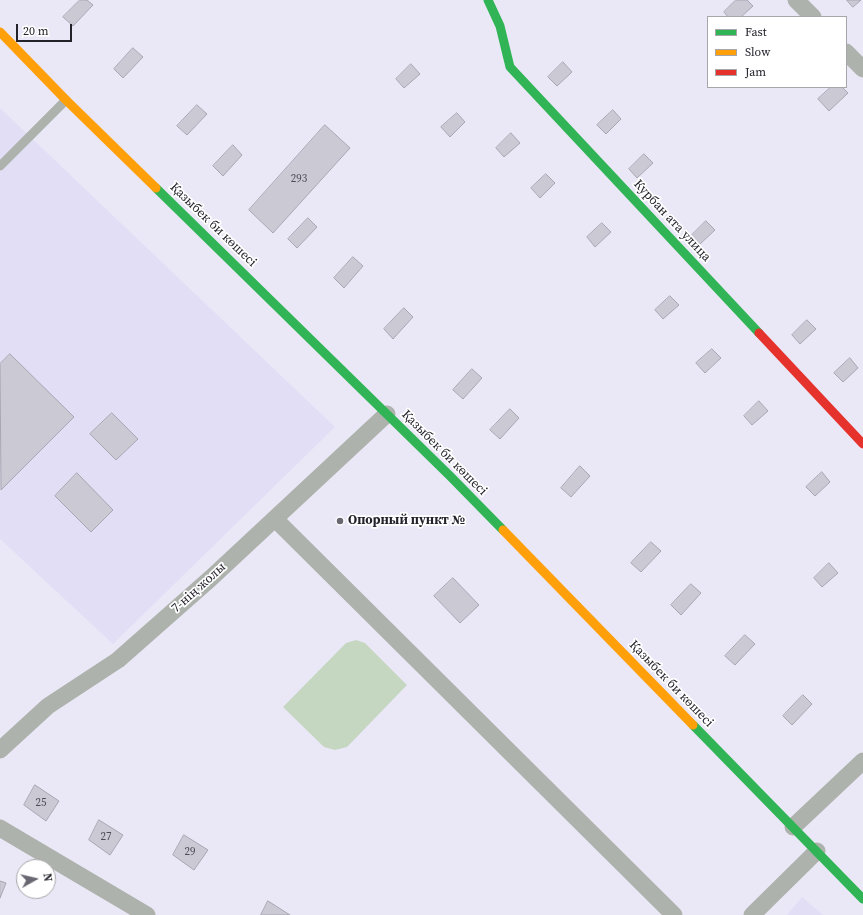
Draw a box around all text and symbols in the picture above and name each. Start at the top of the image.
scale bar [18,16,74,42]
legend [707,16,847,88]
text: 20 m [23,23,49,39]
text: Fast [745,24,767,40]
text: Slow [745,44,770,60]
text: Jam [745,64,766,80]
house number: 293 [291,172,307,186]
street label: Курбан ата улица [630,177,714,265]
street label: Қазыбек би көшесі [166,180,260,270]
street label: Қазыбек би көшесі [398,407,490,499]
place label: Опорный пункт № [348,513,465,529]
marker: Опорный пункт № [335,516,345,526]
street label: 7-нің жолы [169,560,229,616]
street label: Қазыбек би көшесі [626,637,716,731]
house number: 25 [36,796,46,810]
house number: 27 [101,830,111,844]
house number: 29 [185,845,195,859]
north arrow [16,859,56,899]
text: N [39,872,55,882]

